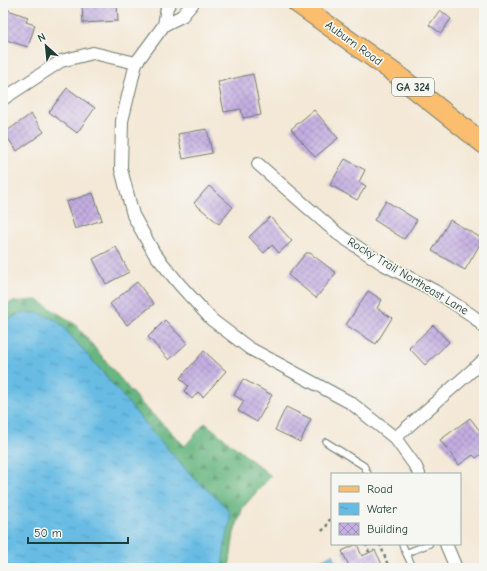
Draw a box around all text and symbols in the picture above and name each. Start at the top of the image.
street label: Auburn Road [323,18,385,68]
north arrow [26,26,66,66]
text: N [36,30,48,45]
road number: GA 324 [392,78,434,96]
street label: Rocky Trail Northeast Lane [345,234,471,318]
legend [331,473,461,545]
text: Road [367,482,393,496]
text: Water [367,502,397,516]
scale bar [28,519,128,545]
text: Building [367,522,408,536]
text: 50 m [34,526,62,540]

